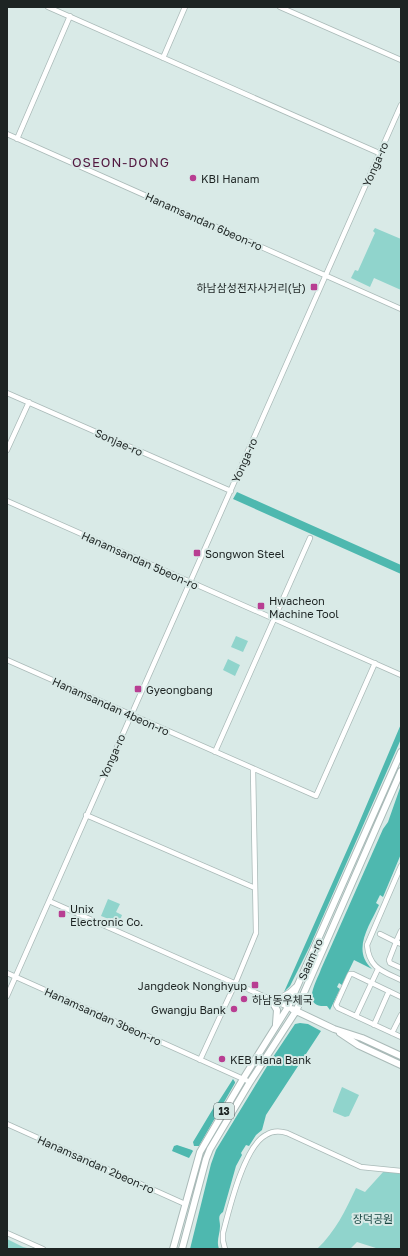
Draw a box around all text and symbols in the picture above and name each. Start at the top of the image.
street label: Yonga-ro [359,139,391,188]
district label: OSEON-DONG [72,154,170,170]
place label: KBI Hanam [201,172,259,185]
marker: KBI Hanam [188,173,198,183]
street label: Hanamsandan 6beon-ro [143,189,265,253]
place label: 하남삼성전자사거리(남) [196,281,306,294]
marker: 하남삼성전자사거리(남) [309,282,319,292]
street label: Sonjae-ro [93,426,145,458]
street label: Yonga-ro [228,435,260,484]
street label: Hanamsandan 5beon-ro [80,528,201,592]
place label: Songwon Steel [205,547,285,560]
marker: Songwon Steel [192,548,202,558]
place label: Hwacheon Machine Tool [269,594,339,620]
marker: Hwacheon Machine Tool [256,601,266,611]
street label: Hanamsandan 4beon-ro [50,674,172,738]
place label: Gyeongbang [146,683,213,696]
marker: Gyeongbang [133,684,143,694]
street label: Yonga-ro [96,731,128,780]
place label: Unix Electronic Co. [70,902,143,928]
marker: Unix Electronic Co. [57,909,67,919]
street label: Saam-ro [295,936,325,982]
place label: Jangdeok Nonghyup [138,979,247,992]
marker: Jangdeok Nonghyup [250,980,260,990]
street label: Hanamsandan 3beon-ro [43,984,164,1048]
place label: 하남동우체국 [252,993,313,1006]
marker: 하남동우체국 [239,994,249,1004]
place label: Gwangju Bank [151,1003,226,1016]
marker: Gwangju Bank [229,1004,239,1014]
place label: KEB Hana Bank [230,1053,311,1066]
marker: KEB Hana Bank [217,1054,227,1064]
road number: 13 [214,1103,234,1119]
street label: Hanamsandan 2beon-ro [36,1132,157,1196]
park label: 장덕공원 [353,1212,393,1225]

